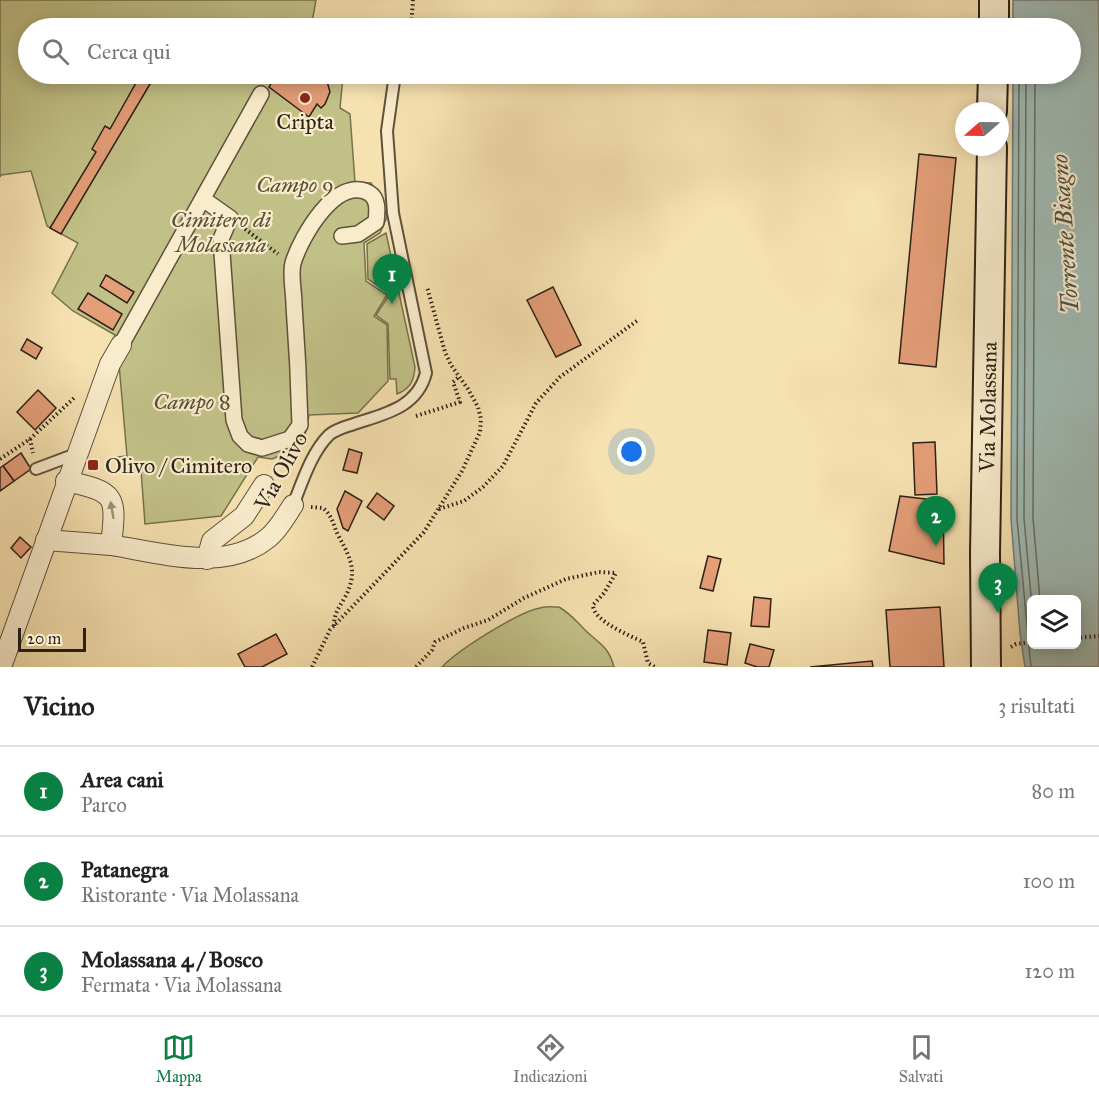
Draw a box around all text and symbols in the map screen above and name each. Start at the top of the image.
search box [18,18,1081,84]
icon: search [39,35,72,68]
text: Cerca qui [87,38,171,65]
marker: Cripta [298,91,312,105]
north arrow [955,102,1009,156]
place label: Cripta [276,108,334,135]
water label: Torrente Bisagno [1044,153,1086,315]
park label: Campo 9 [256,171,334,198]
park label: Cimitero di Molassana [171,206,272,258]
pin: 1 [372,254,412,304]
street label: Via Molassana [973,341,1003,474]
park label: Campo 8 [153,388,231,415]
street label: Via Olivo [248,427,314,516]
your location [617,437,646,466]
place label: Olivo / Cimitero [105,452,252,479]
marker: Olivo / Cimitero [86,458,100,472]
pin: 2 [916,496,956,546]
one-way arrow [107,500,116,519]
pin: 3 [978,564,1018,613]
map controls [1027,595,1081,649]
button: layers [1027,595,1081,649]
scale bar [18,625,86,652]
text: 20 m [27,629,61,648]
text: Vicino [24,690,95,722]
text: 3 risultati [998,694,1075,718]
text: Area cani [81,766,164,793]
text: 1 [40,779,47,803]
text: 80 m [1032,779,1075,803]
text: Parco [81,793,127,817]
text: Patanegra [81,856,168,883]
text: 2 [39,869,48,893]
text: 100 m [1023,869,1075,893]
text: Ristorante · Via Molassana [81,883,299,907]
text: Molassana 4 / Bosco [81,946,263,973]
text: 3 [40,959,48,983]
text: 120 m [1024,959,1075,983]
text: Fermata · Via Molassana [81,973,282,997]
tab: Mappa [156,1031,202,1086]
tab: Indicazioni [513,1031,587,1086]
tab: Salvati [899,1031,943,1086]

